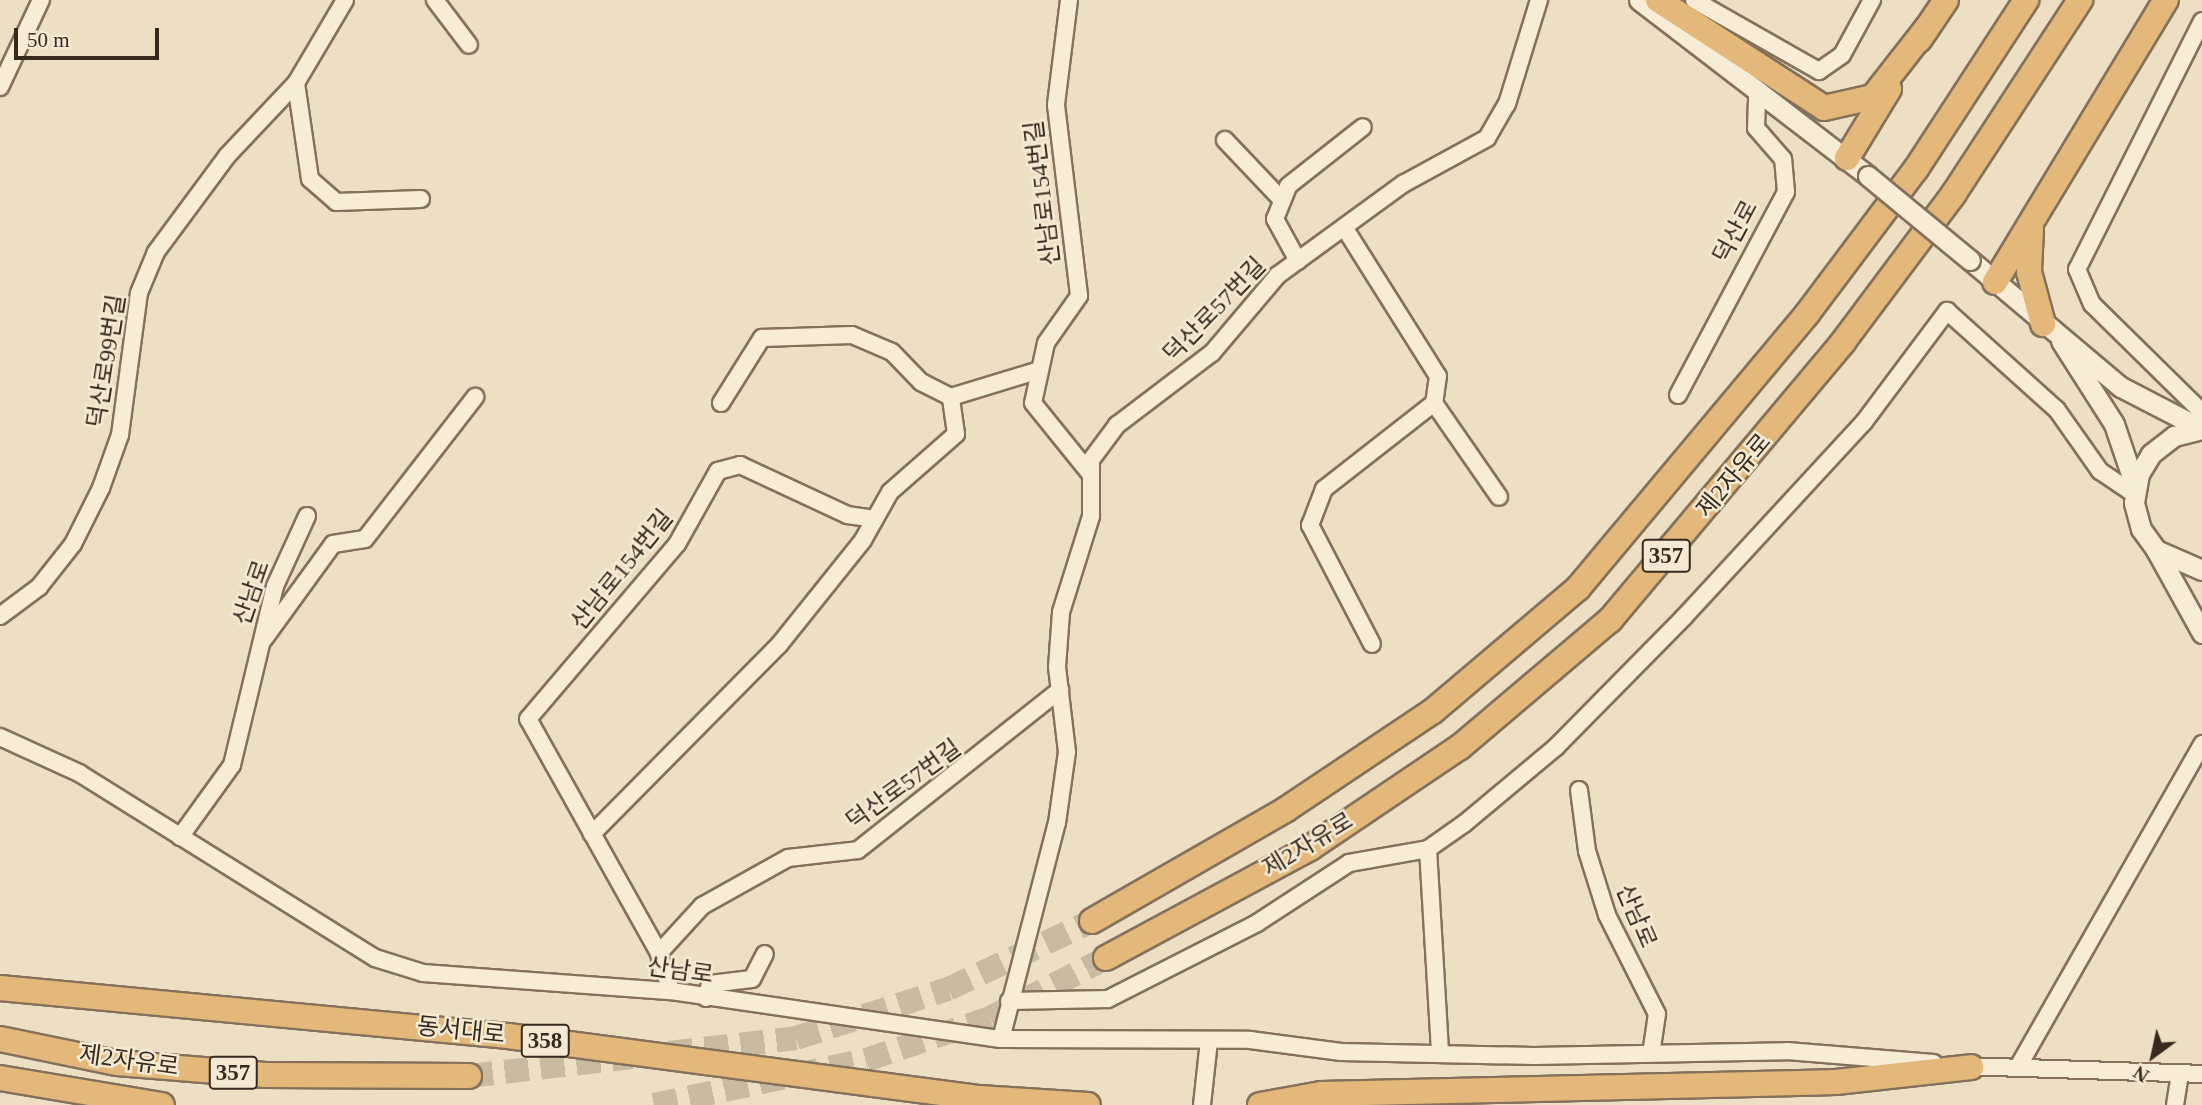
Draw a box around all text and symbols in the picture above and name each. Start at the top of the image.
scale bar [18,14,163,58]
text: 50 m [27,28,70,52]
street label: 산남로154번길 [1020,119,1066,267]
street label: 덕산로 [1708,196,1764,268]
street label: 덕산로57번길 [1158,252,1272,368]
street label: 덕산로99번길 [82,292,132,430]
street label: 제2자유로 [1691,428,1777,524]
street label: 산남로154번길 [565,504,679,636]
road number: 357 [1642,536,1690,576]
street label: 산남로 [228,557,276,629]
street label: 덕산로57번길 [841,734,967,836]
street label: 제2자유로 [1258,807,1358,883]
street label: 산남로 [1610,880,1662,952]
street label: 산남로 [645,952,715,990]
street label: 동서대로 [416,1012,506,1050]
north arrow [2118,1021,2188,1091]
road number: 358 [520,1022,570,1060]
street label: 제2자유로 [77,1040,181,1082]
road number: 357 [208,1054,258,1092]
text: N [2130,1061,2153,1087]

